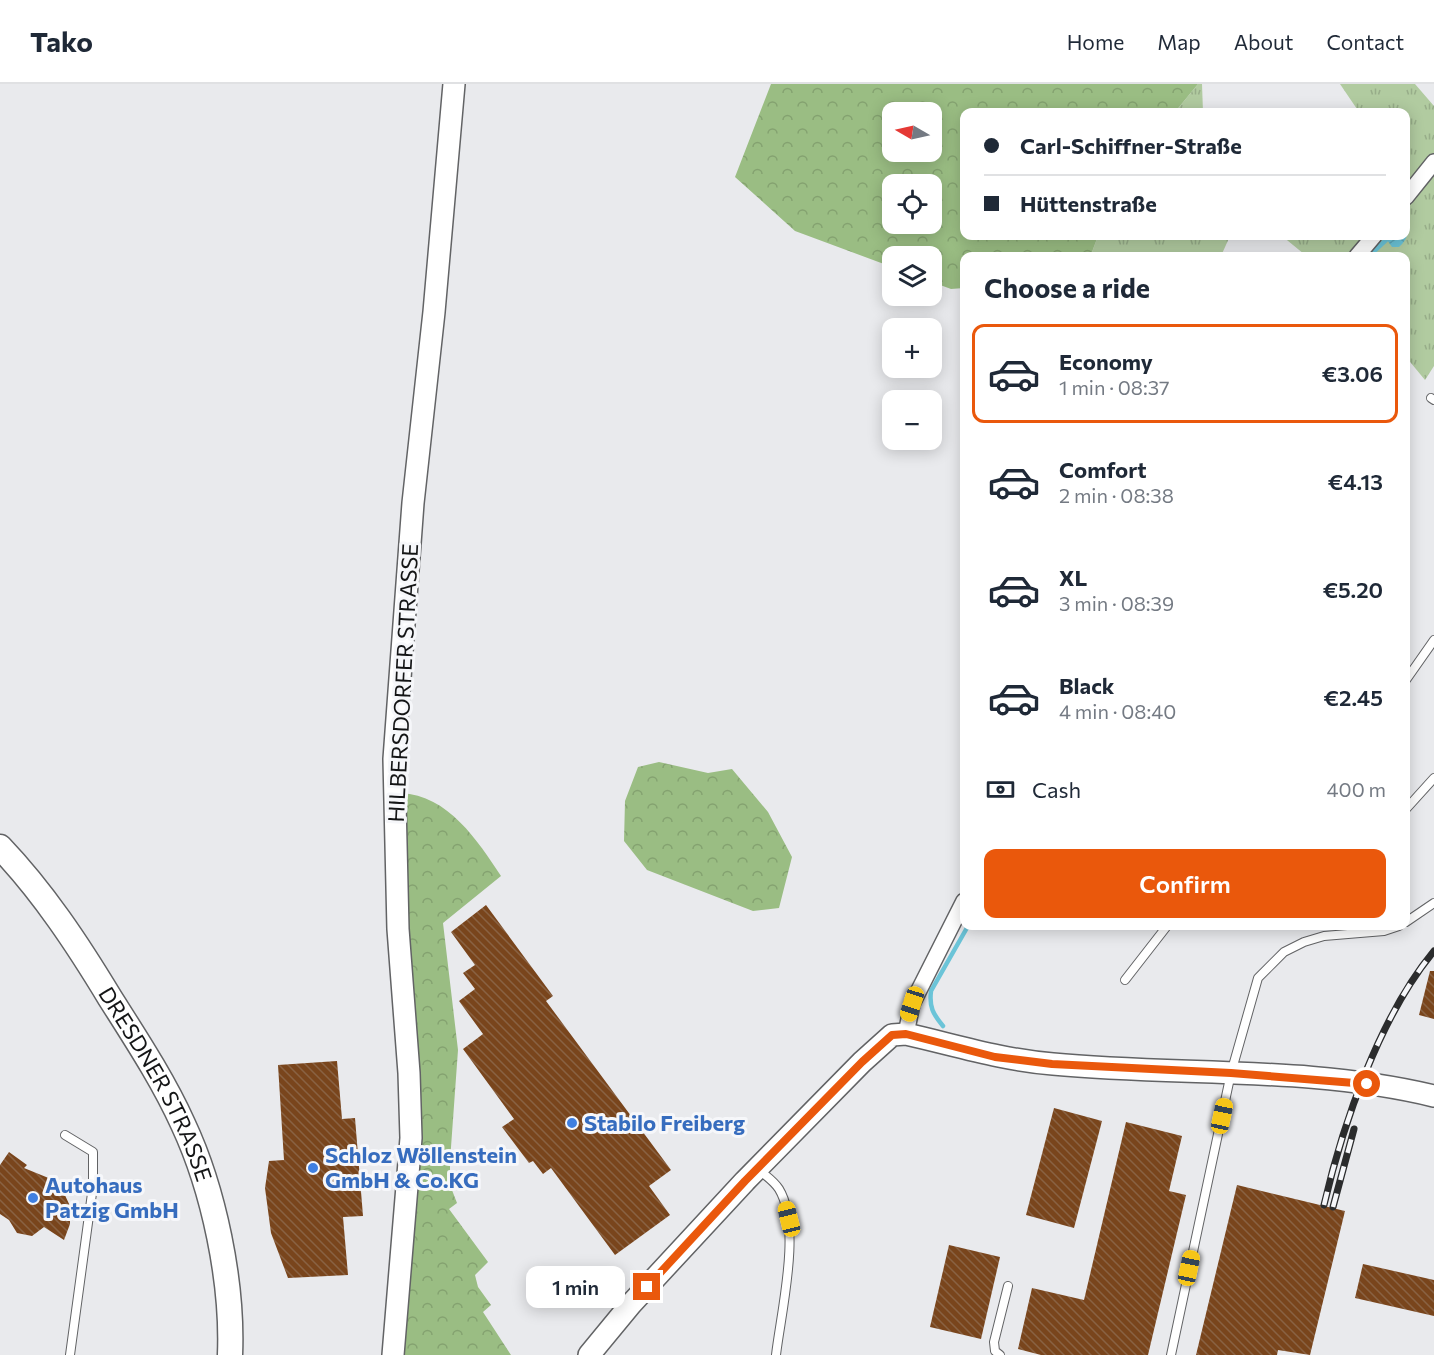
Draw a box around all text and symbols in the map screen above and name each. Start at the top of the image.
text: Tako [30,24,93,58]
text: Home [1067,29,1124,54]
text: Map [1157,29,1201,54]
text: About [1234,29,1293,54]
text: Contact [1326,29,1404,54]
north arrow [882,102,942,162]
map controls [882,102,942,450]
text: Carl-Schiffner-Straße [1020,132,1242,159]
button: locate [882,174,942,234]
text: Hüttenstraße [1020,190,1157,217]
button: layers [882,246,942,306]
text: Choose a ride [984,271,1150,304]
button: + [882,318,942,378]
icon: car [987,347,1041,401]
text: Economy [1059,348,1153,375]
text: €3.06 [1322,360,1383,387]
text: 1 min · 08:37 [1059,375,1170,399]
button: − [882,390,942,450]
icon: car [987,455,1041,509]
text: Comfort [1059,456,1147,483]
text: €4.13 [1328,468,1383,495]
text: 2 min · 08:38 [1059,483,1174,507]
street label: HILBERSDORFER STRASSE [382,543,423,823]
icon: car [987,563,1041,617]
text: XL [1059,564,1087,591]
text: €5.20 [1323,576,1383,603]
text: 3 min · 08:39 [1059,591,1174,615]
icon: car [987,671,1041,725]
text: Black [1059,672,1114,699]
text: €2.45 [1324,684,1383,711]
text: 4 min · 08:40 [1059,699,1176,723]
icon: cash [984,773,1017,806]
text: Cash [1032,776,1081,803]
text: 400 m [1327,777,1386,801]
button: Confirm [984,849,1386,918]
street label: DRESDNER STRASSE [93,982,218,1185]
car [898,984,926,1024]
route start [1353,1070,1380,1097]
car [1209,1097,1235,1135]
place label: Stabilo Freiberg [584,1109,745,1136]
marker: Stabilo Freiberg [565,1116,579,1130]
place label: Schloz Wöllenstein GmbH & Co.KG [325,1141,517,1193]
marker: Schloz Wöllenstein GmbH & Co.KG [306,1161,320,1175]
place label: Autohaus Patzig GmbH [45,1171,179,1223]
marker: Autohaus Patzig GmbH [26,1191,40,1205]
car [776,1199,802,1239]
car [1176,1249,1202,1287]
callout: 1 min [527,1266,626,1308]
route end [633,1273,660,1300]
text: 1 min [552,1275,599,1299]

